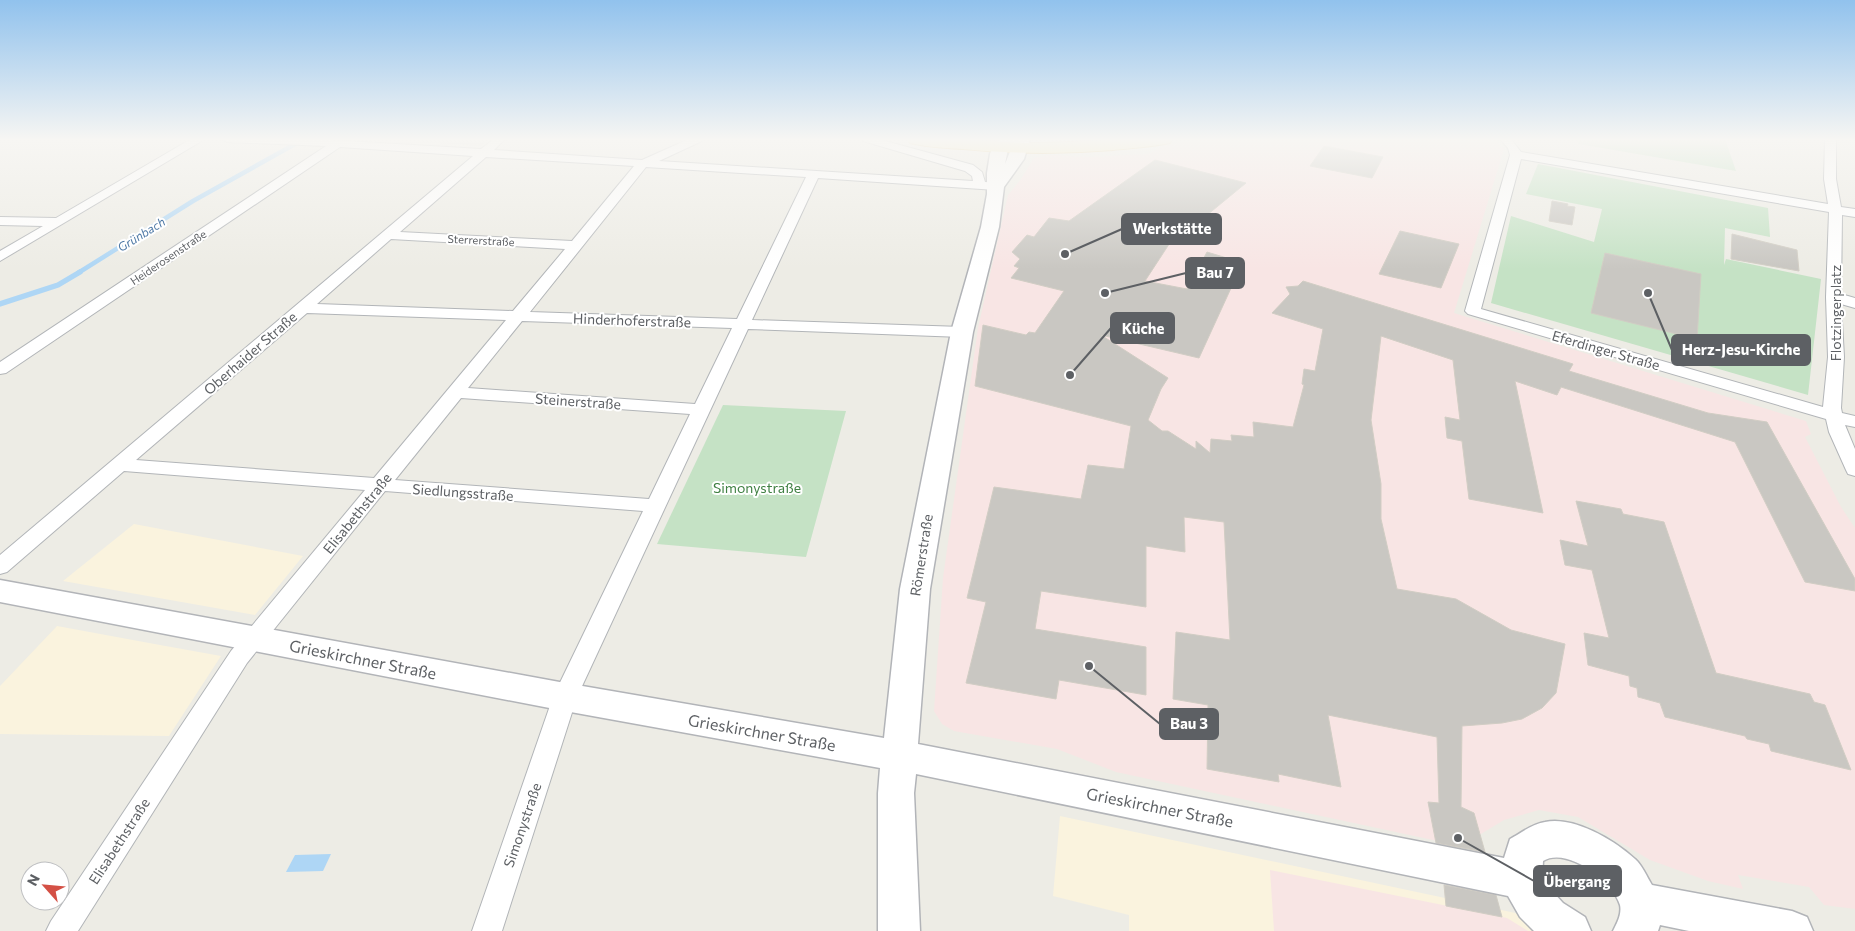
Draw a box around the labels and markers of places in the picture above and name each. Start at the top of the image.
callout: Werkstätte [1122,214,1221,244]
callout: Bau 7 [1186,258,1244,288]
callout: Küche [1111,313,1174,343]
callout: Herz-Jesu-Kirche [1672,335,1810,365]
callout: Bau 3 [1160,709,1218,739]
callout: Übergang [1534,866,1621,896]

